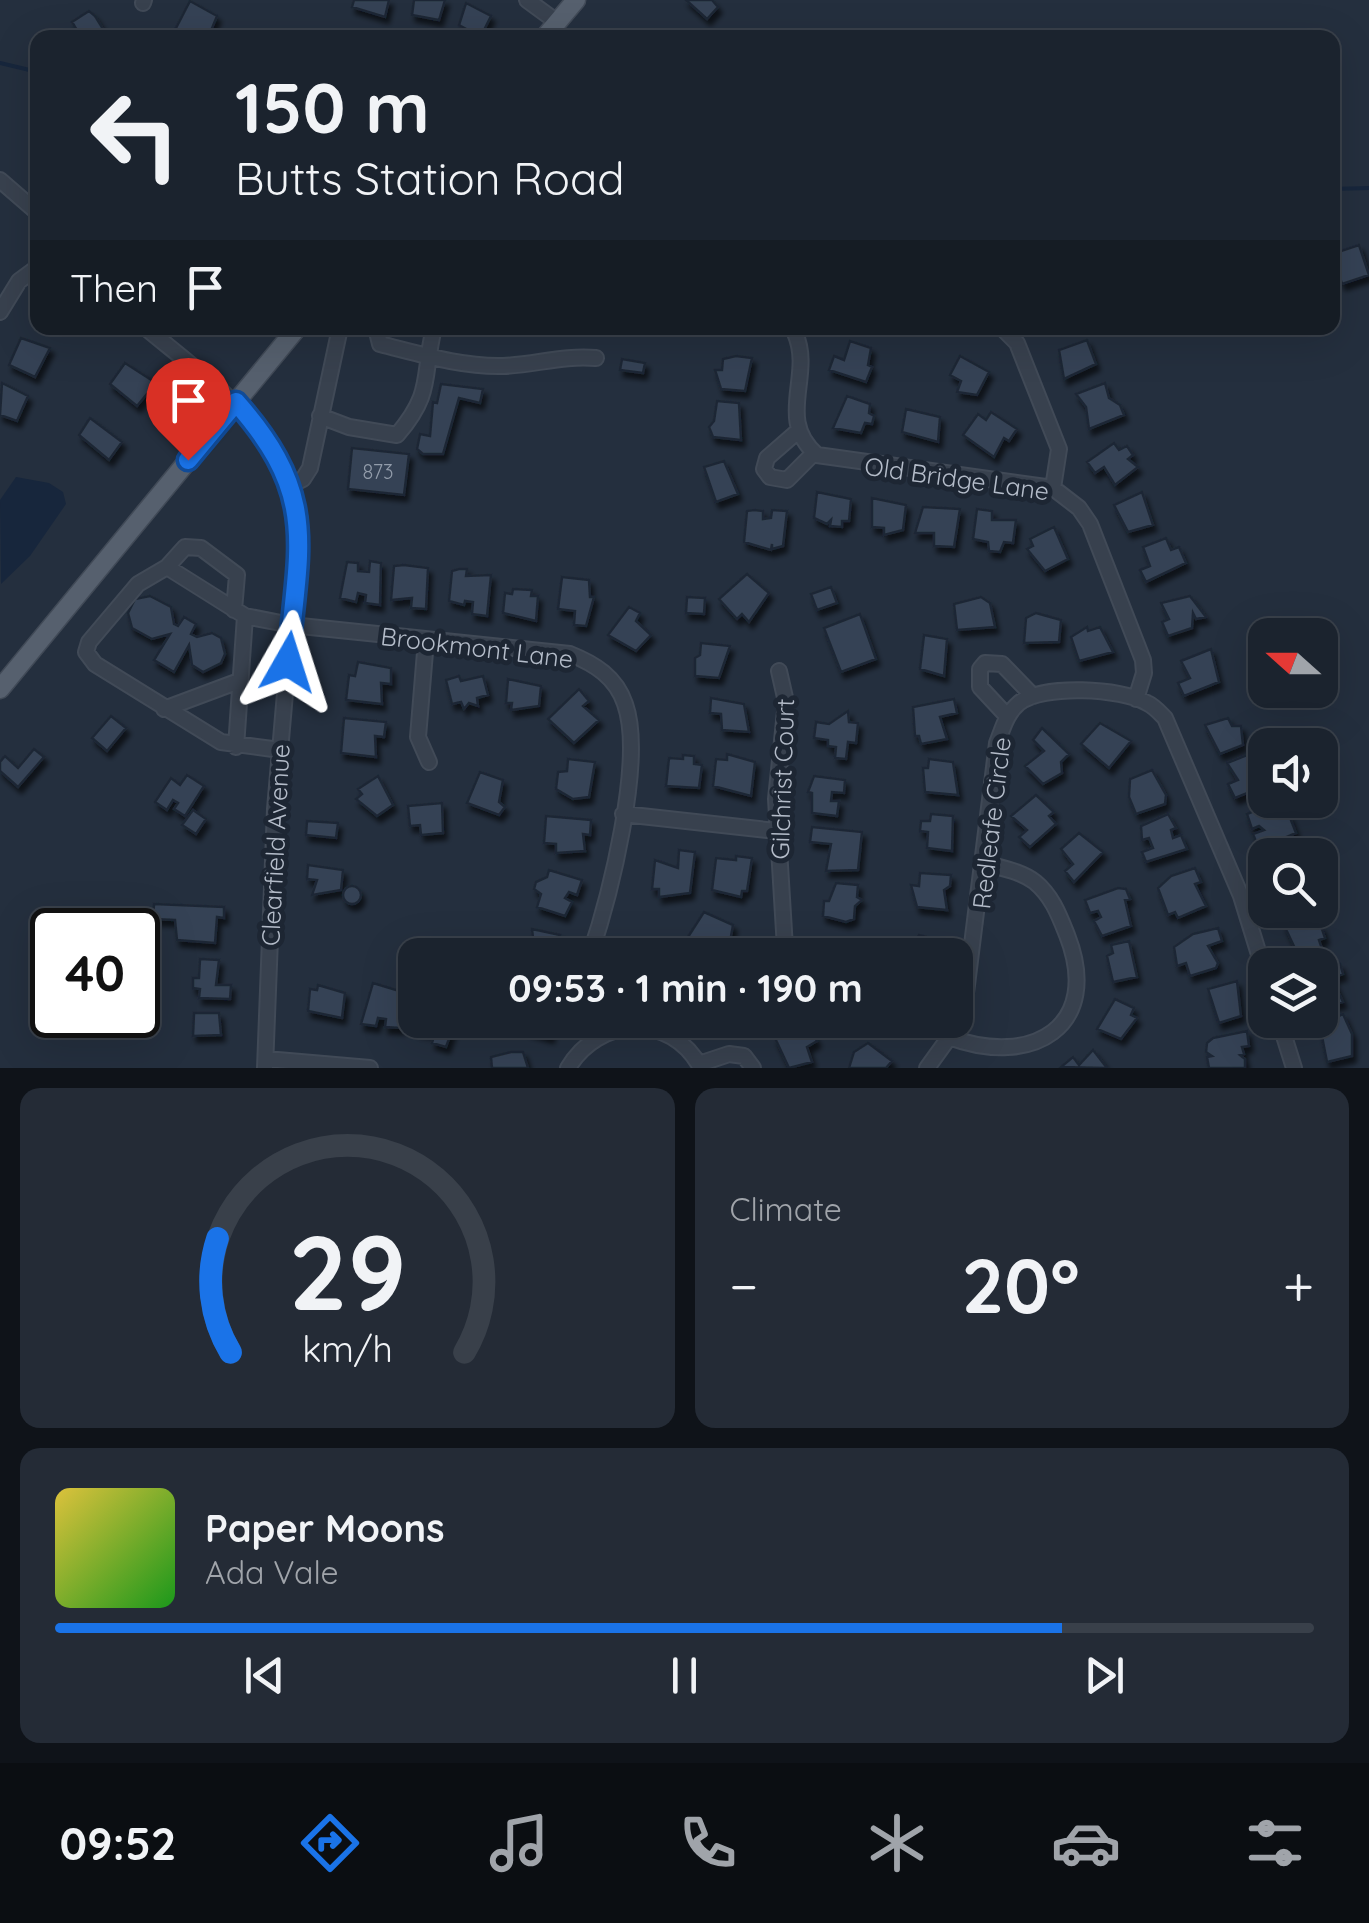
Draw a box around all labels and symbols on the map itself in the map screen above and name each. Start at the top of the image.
pin [146,358,231,461]
street label: Old Bridge Lane [863,450,1051,506]
house number: 873 [363,459,393,484]
position arrow [236,610,340,714]
north arrow [1248,618,1338,708]
street label: Brookmont Lane [379,620,575,674]
street label: Gilchrist Court [764,698,800,860]
street label: Redleafe Circle [965,735,1017,911]
street label: Clearfield Avenue [254,743,296,947]
speed limit sign: 40 [30,908,160,1038]

